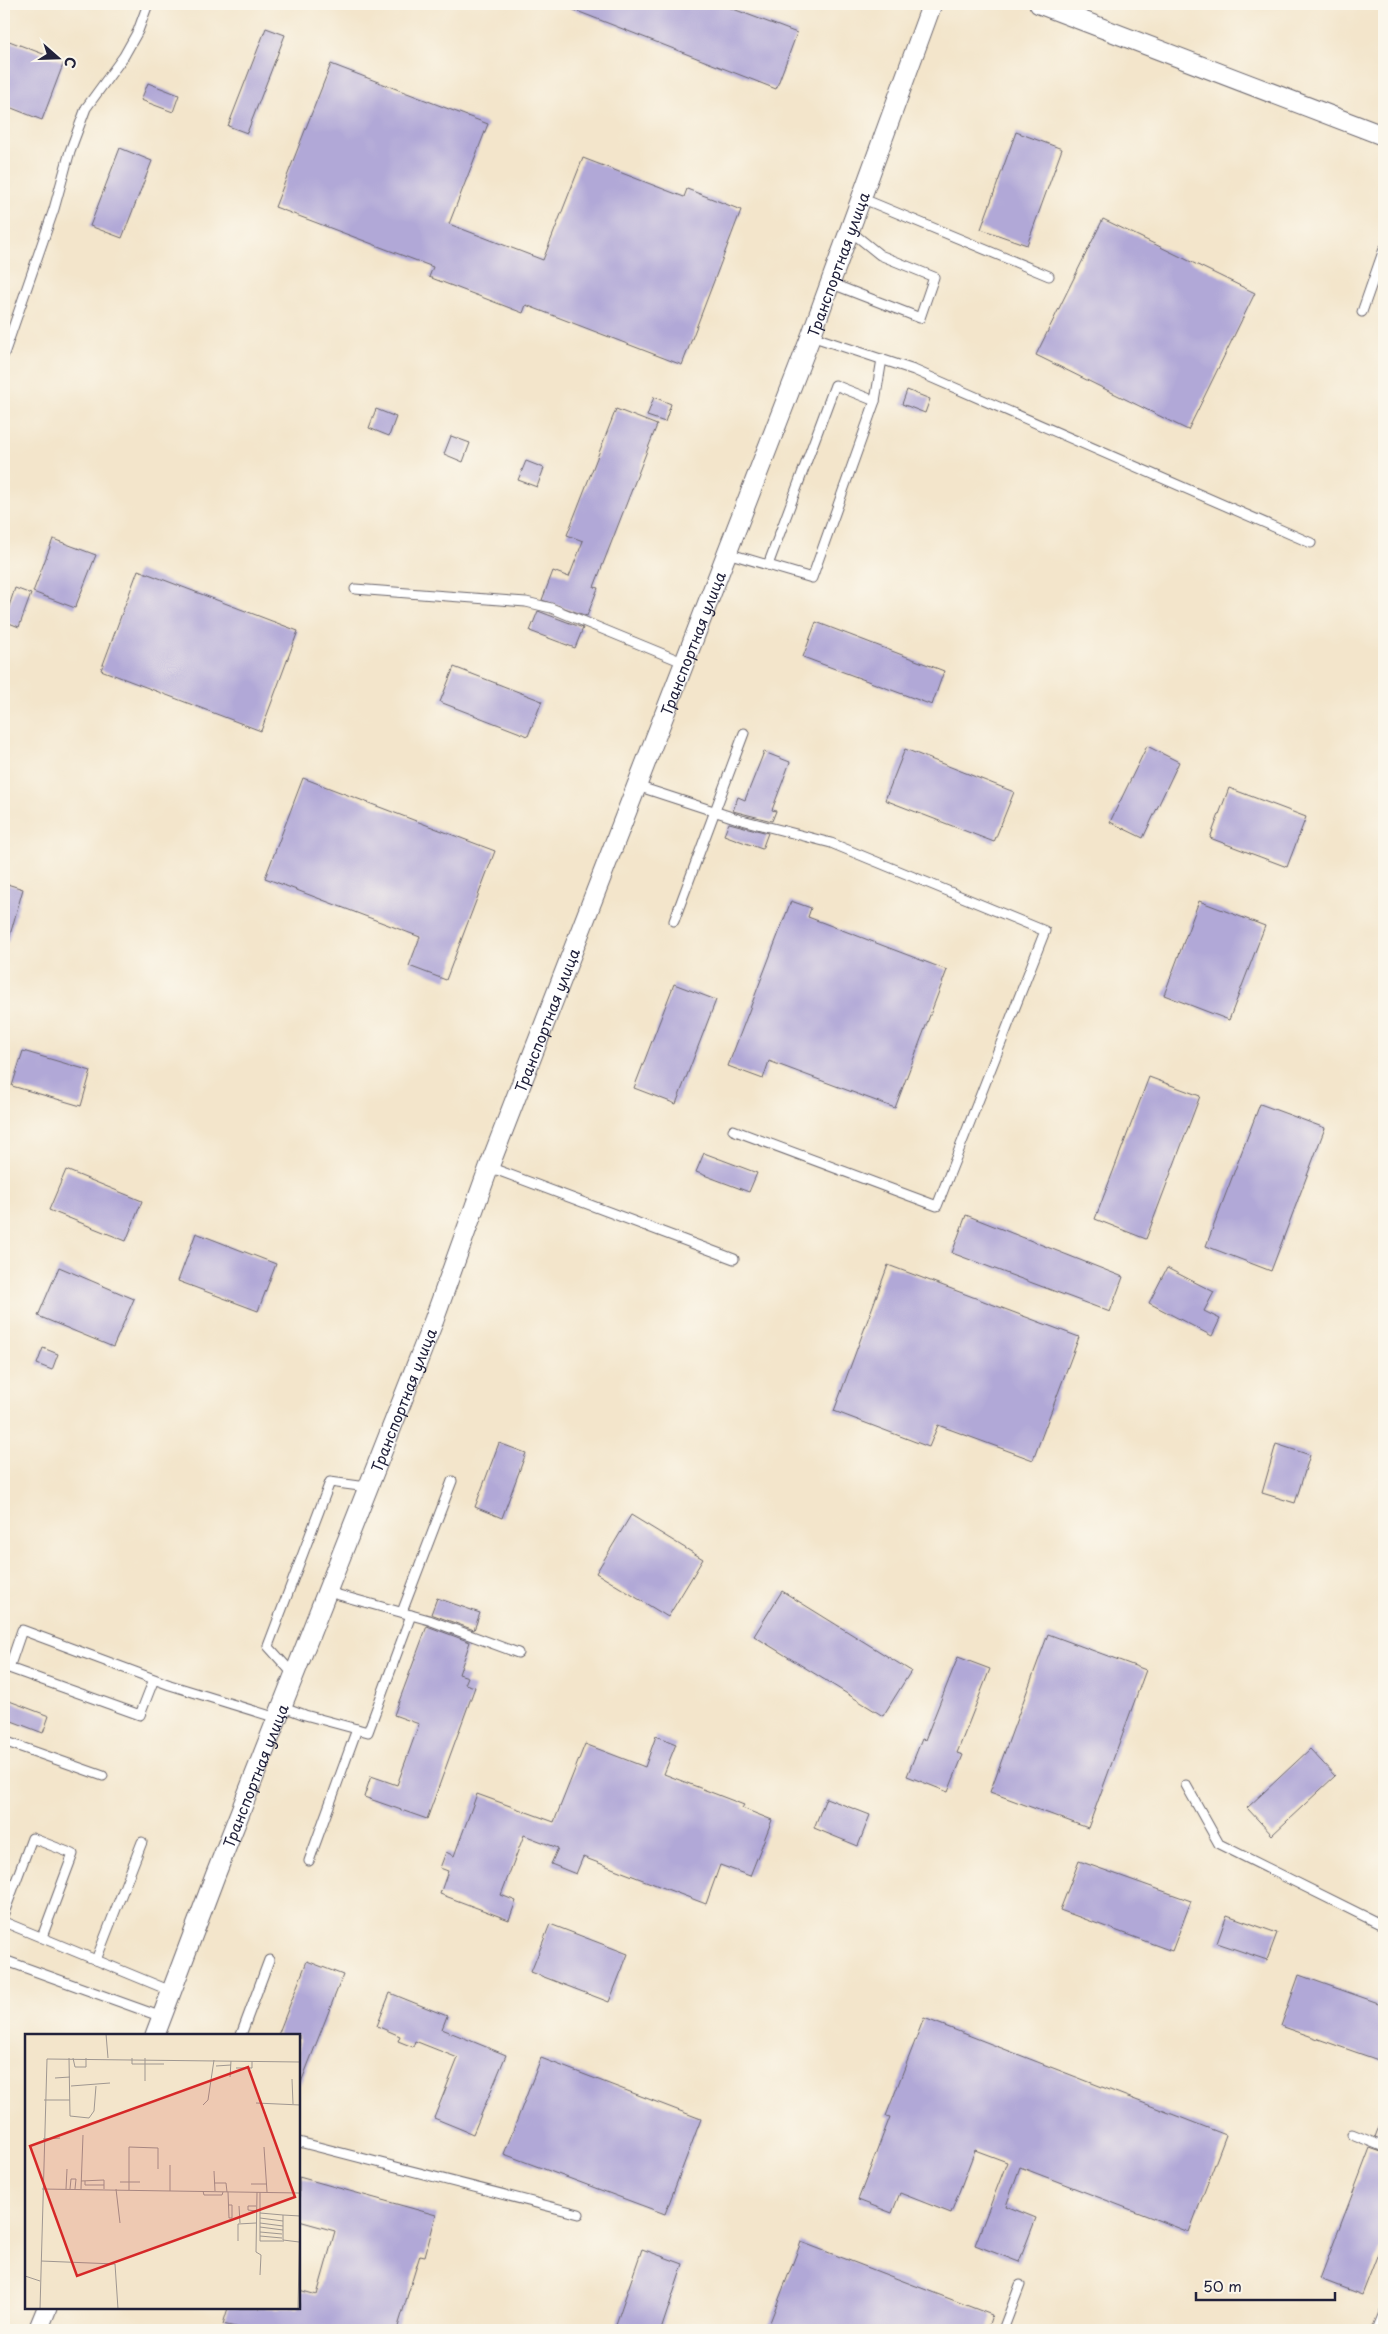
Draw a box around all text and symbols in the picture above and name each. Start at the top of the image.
north arrow [32,32,82,82]
text: С [59,54,82,71]
street label: Транспортная улица [800,188,874,340]
street label: Транспортная улица [654,567,731,718]
street label: Транспортная улица [508,944,585,1095]
street label: Транспортная улица [364,1324,442,1475]
street label: Транспортная улица [216,1700,293,1851]
inset map [25,2034,300,2309]
scale bar [1196,2269,1334,2301]
text: 50 m [1203,2274,1242,2297]

